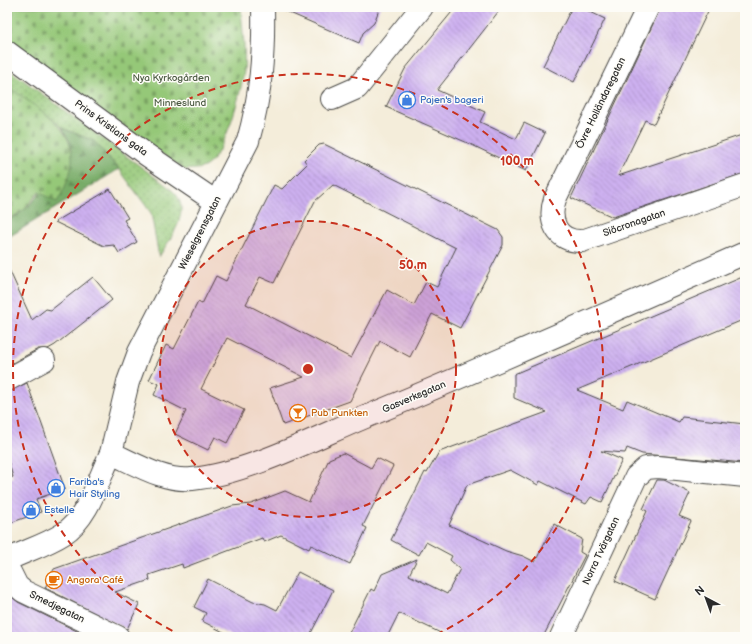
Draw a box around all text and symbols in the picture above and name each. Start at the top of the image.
street label: Övre Holländaregatan [574,55,628,150]
park label: Nya Kyrkogården [132,72,210,84]
shop icon: Pajen's bageri [397,90,417,110]
place label: Pajen's bageri [420,94,483,106]
park label: Minneslund [154,97,206,109]
street label: Prins Kristians gata [72,98,150,159]
text: 100 m [500,154,534,169]
street label: Wieselgrensgatan [176,194,224,272]
street label: Siöcronagatan [601,207,667,239]
text: 50 m [399,258,427,273]
centre of rings [301,362,315,376]
street label: Gasverksgatan [380,378,448,416]
bar icon: Pub Punkten [288,403,308,423]
place label: Pub Punkten [311,407,369,419]
place label: Fariba's Hair Styling [69,476,120,500]
shop icon: Fariba's Hair Styling [46,478,66,498]
shop icon: Estelle [21,500,41,520]
place label: Estelle [44,504,75,516]
street label: Norra Tvärgatan [580,515,622,587]
cafe icon: Angora Café [44,570,64,590]
place label: Angora Café [67,574,124,586]
north arrow [686,578,726,618]
text: N [692,583,707,598]
street label: Smedjegatan [27,588,87,626]

